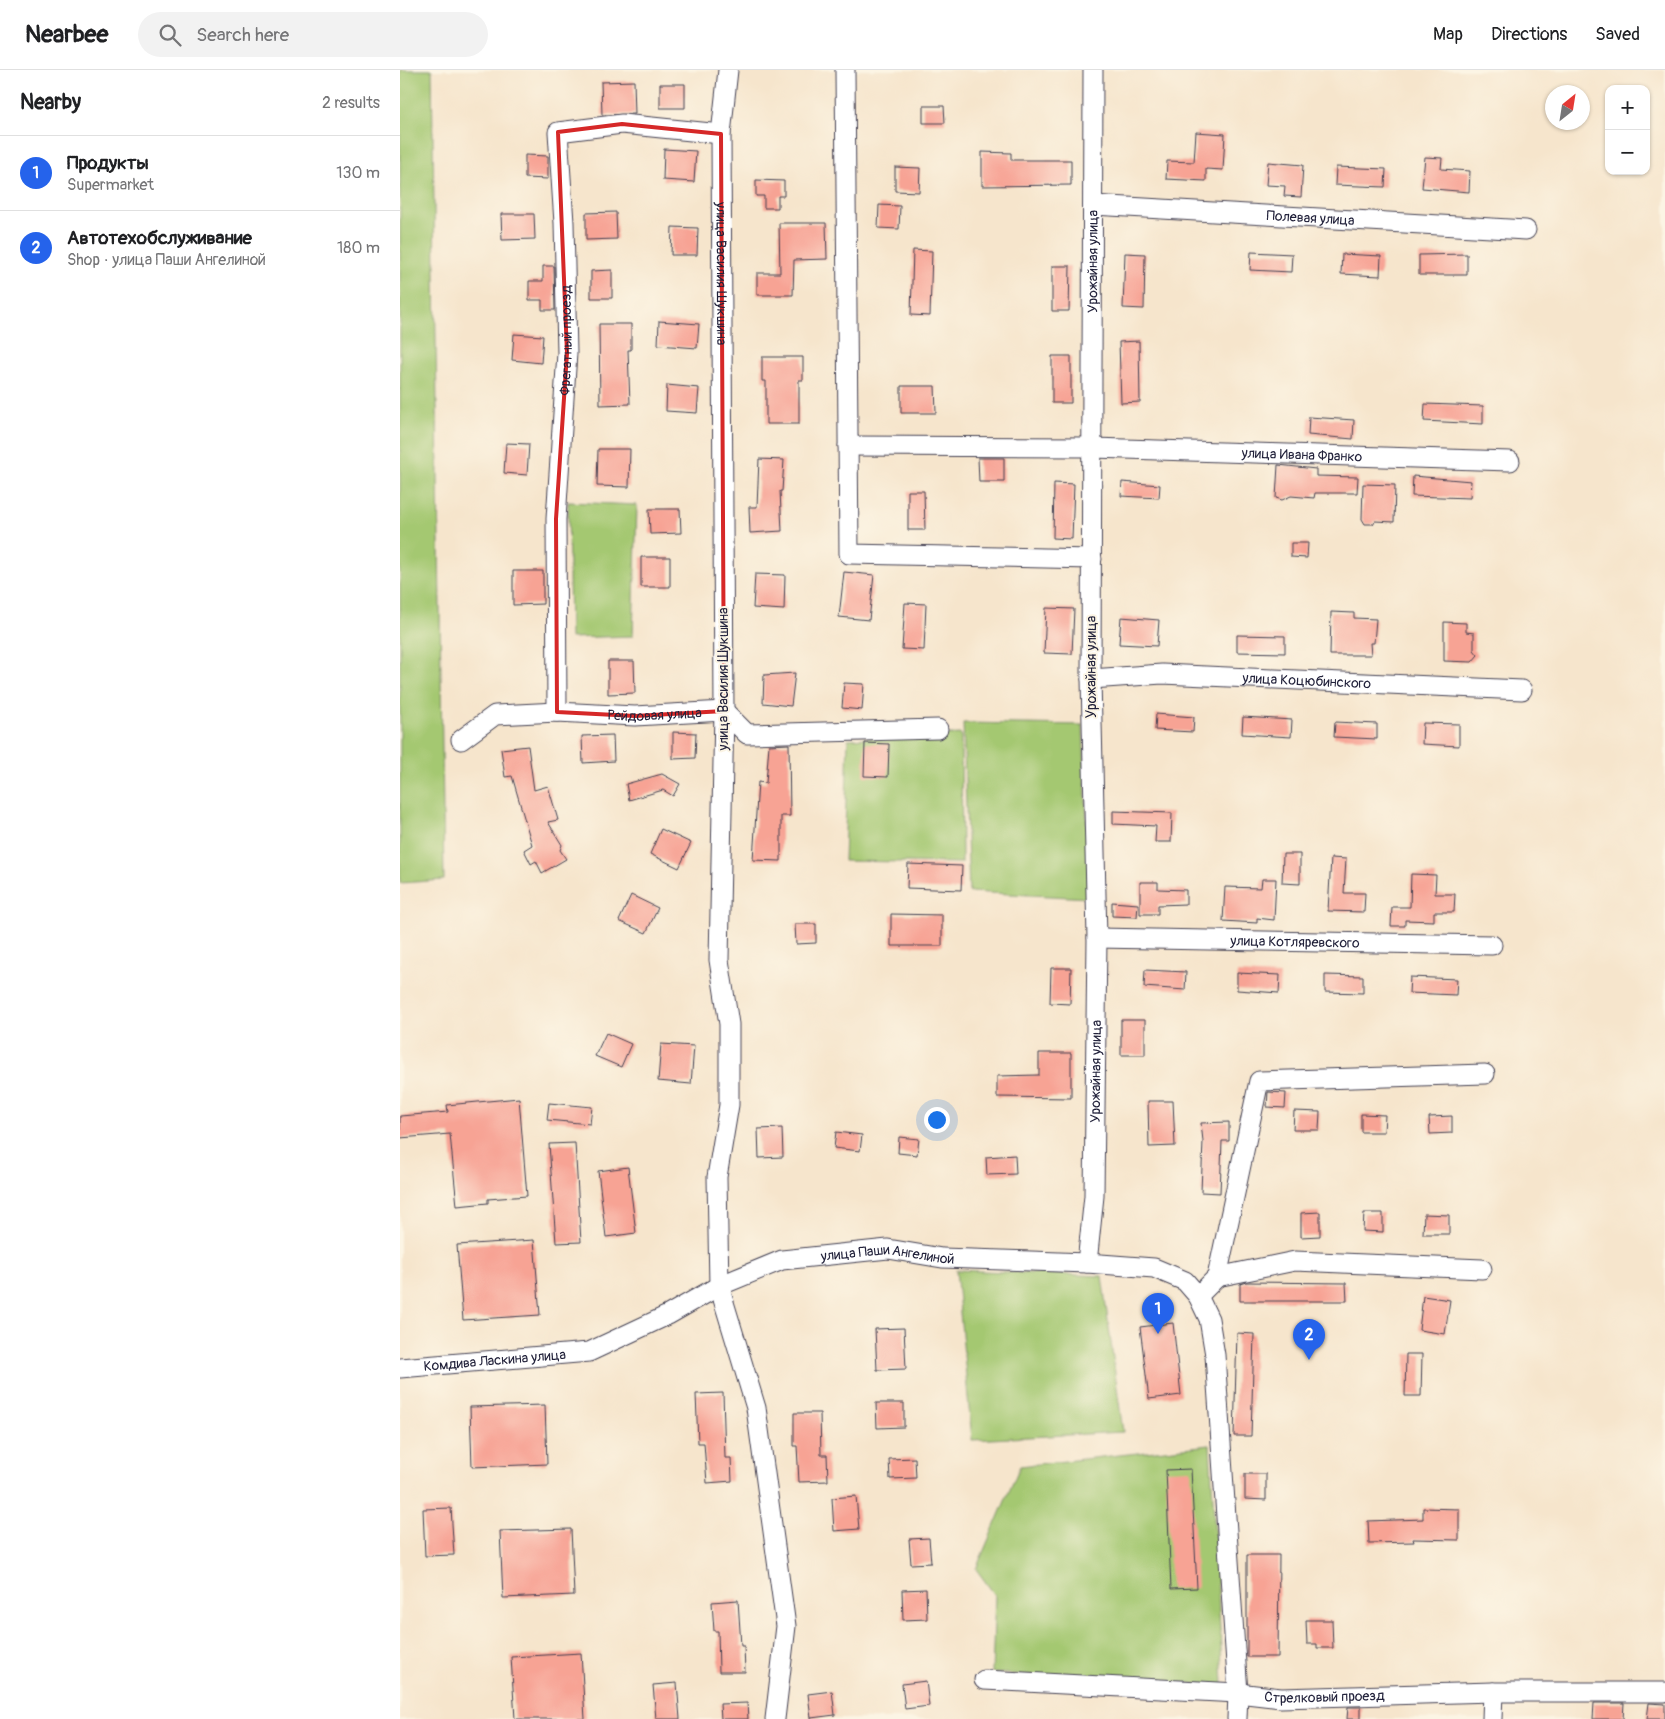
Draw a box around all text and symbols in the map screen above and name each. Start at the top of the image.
search box [138,12,488,57]
text: Nearbee [25,20,108,49]
icon: search [156,21,184,49]
text: Search here [196,23,289,47]
text: Map [1433,23,1463,46]
text: Directions [1491,23,1567,46]
text: Saved [1595,23,1640,46]
north arrow [1545,85,1590,130]
map controls [1605,85,1650,175]
button: + [1605,85,1650,130]
text: Nearby [20,89,81,116]
text: 2 results [322,93,380,113]
button: − [1605,130,1650,175]
text: Продукты [67,151,149,175]
text: 1 [33,163,39,183]
text: 130 m [336,163,380,183]
text: Supermarket [67,175,154,195]
street label: улица Василия Шукшина [713,201,731,345]
street label: Полевая улица [1266,207,1355,229]
street label: Урожайная улица [1084,210,1101,313]
text: Автотехобслуживание [67,226,252,250]
text: 2 [32,238,40,258]
text: 180 m [337,238,380,258]
text: Shop · улица Паши Ангелиной [67,250,266,270]
street label: Фрегатный проезд [556,284,576,396]
street label: улица Ивана Франко [1240,444,1363,465]
street label: улица Василия Шукшина [715,607,732,752]
street label: Урожайная улица [1083,616,1100,718]
street label: улица Коцюбинского [1241,669,1372,692]
street label: Рейдовая улица [607,704,702,725]
street label: улица Котляревского [1229,932,1360,951]
street label: Урожайная улица [1086,1020,1105,1123]
your location [924,1107,950,1133]
street label: улица Паши Ангелиной [819,1240,955,1267]
pin: 1 [1142,1293,1174,1334]
pin: 2 [1293,1319,1325,1360]
street label: Комдива Ласкина улица [423,1345,567,1374]
street label: Стрелковый проезд [1263,1687,1385,1707]

